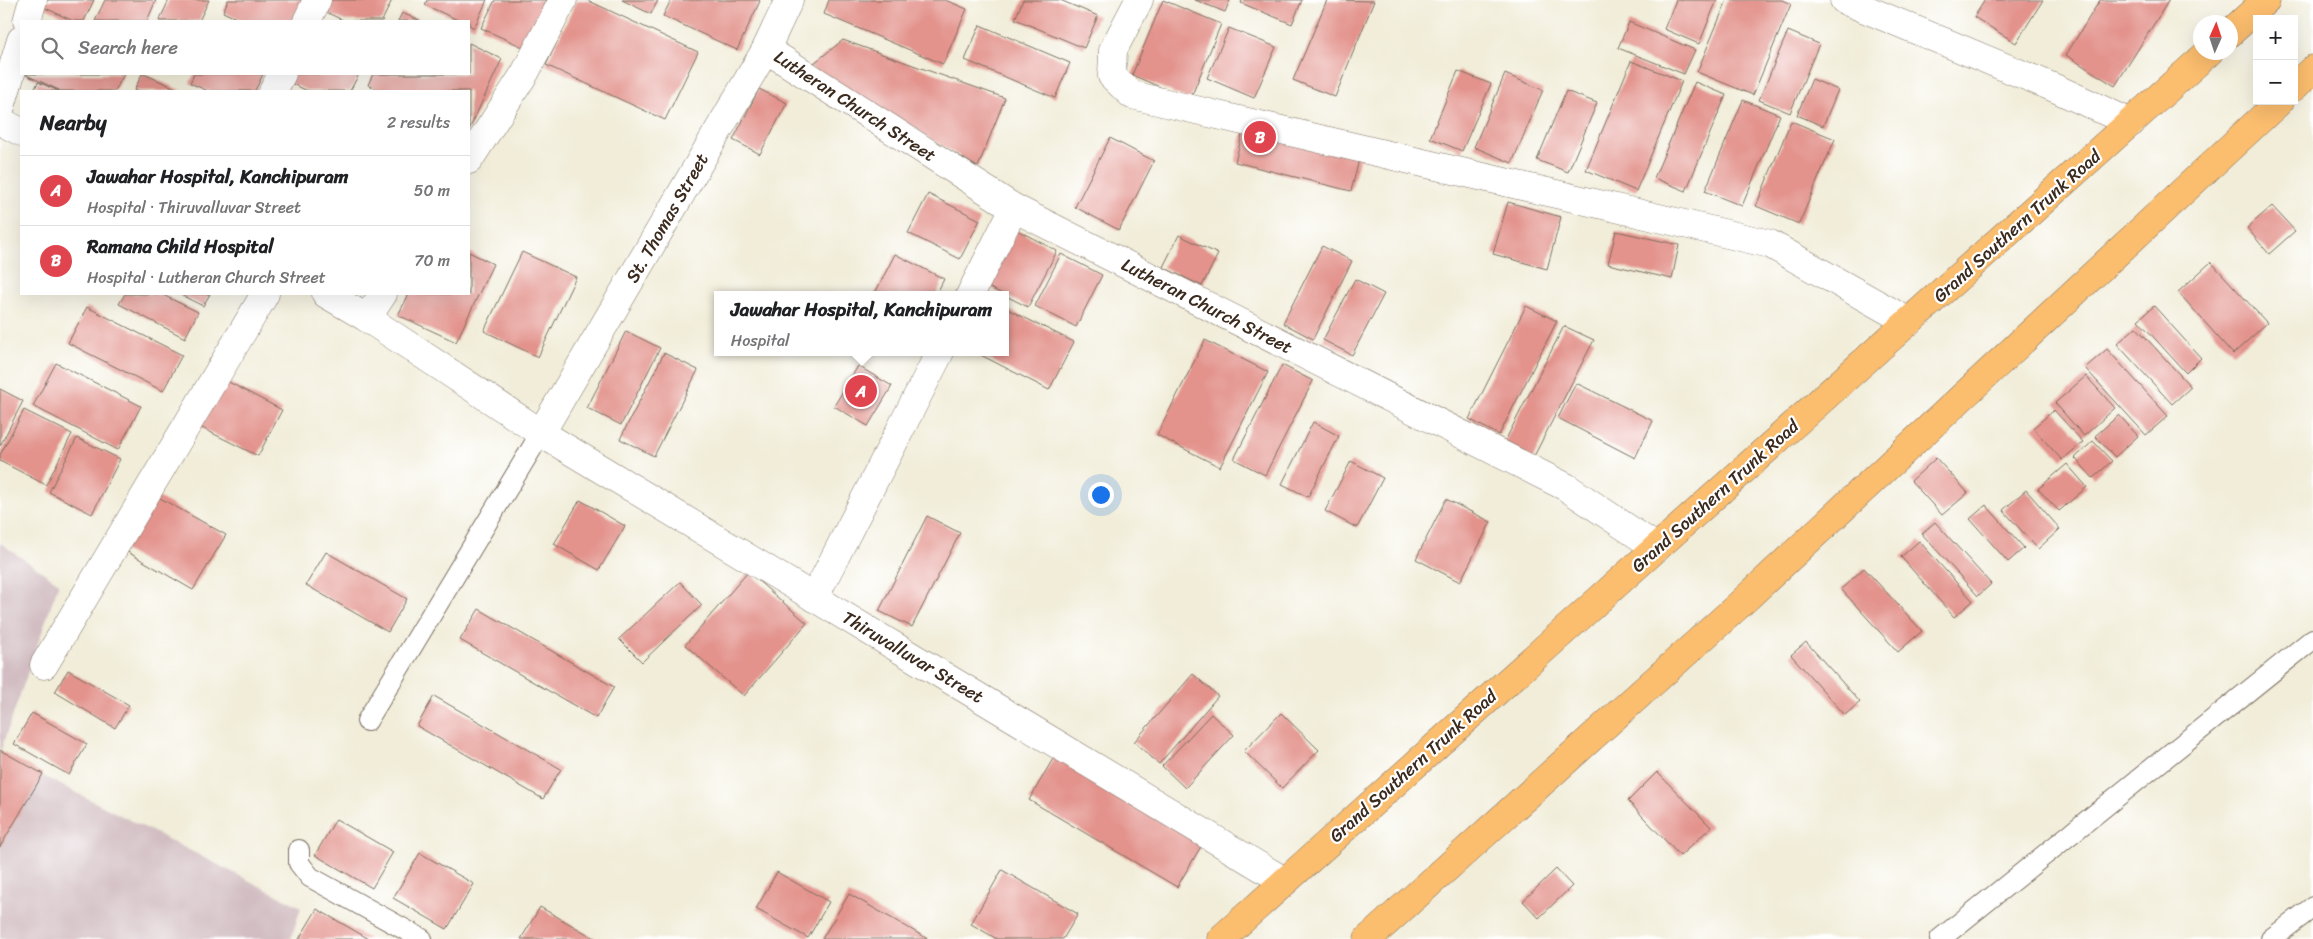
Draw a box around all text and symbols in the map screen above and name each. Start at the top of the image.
north arrow [2193,15,2238,60]
map controls [2253,15,2298,105]
button: + [2253,15,2298,60]
search box [20,20,470,75]
text: Search here [78,31,178,64]
icon: search [38,34,66,62]
street label: Lutheran Church Street [767,41,943,171]
button: − [2253,60,2298,105]
text: Nearby [40,104,106,142]
text: 2 results [387,108,450,137]
pin: B [1244,118,1276,156]
street label: Grand Southern Trunk Road [1925,140,2110,311]
street label: St. Thomas Street [617,147,717,289]
text: Jawahar Hospital, Kanchipuram [87,160,348,193]
text: A [51,176,61,205]
text: 50 m [414,176,450,205]
text: Hospital · Thiruvalluvar Street [87,193,301,222]
text: Ramana Child Hospital [87,230,274,263]
text: B [51,246,61,275]
text: 70 m [414,246,450,275]
street label: Lutheran Church Street [1116,249,1298,363]
text: Hospital · Lutheran Church Street [87,263,326,292]
popup [714,291,1009,356]
text: Jawahar Hospital, Kanchipuram [731,293,992,326]
text: Hospital [731,326,790,355]
pin: A [845,372,877,410]
street label: Grand Southern Trunk Road [1623,410,1808,581]
your location [1088,482,1114,508]
street label: Thiruvalluvar Street [836,602,990,712]
street label: Grand Southern Trunk Road [1321,680,1506,851]

